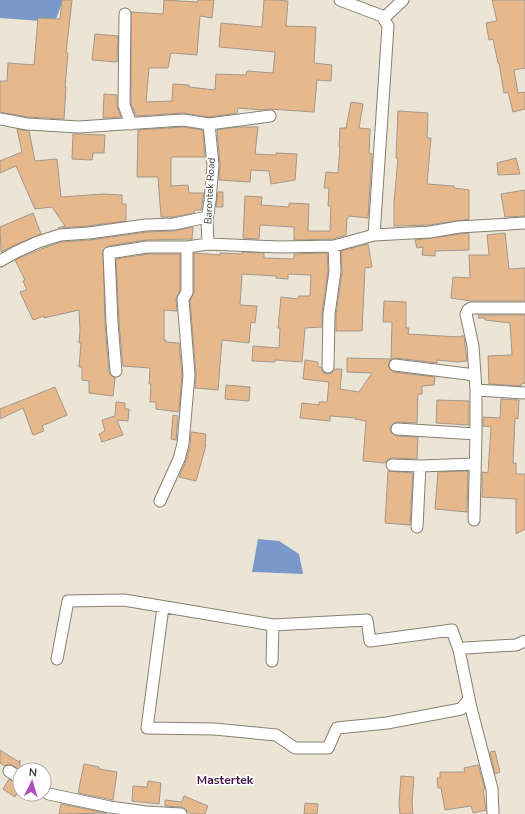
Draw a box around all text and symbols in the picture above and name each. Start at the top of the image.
street label: Barontek Road [201,157,219,225]
north arrow [12,762,52,802]
text: N [28,765,38,780]
district label: Mastertek [197,772,254,788]

